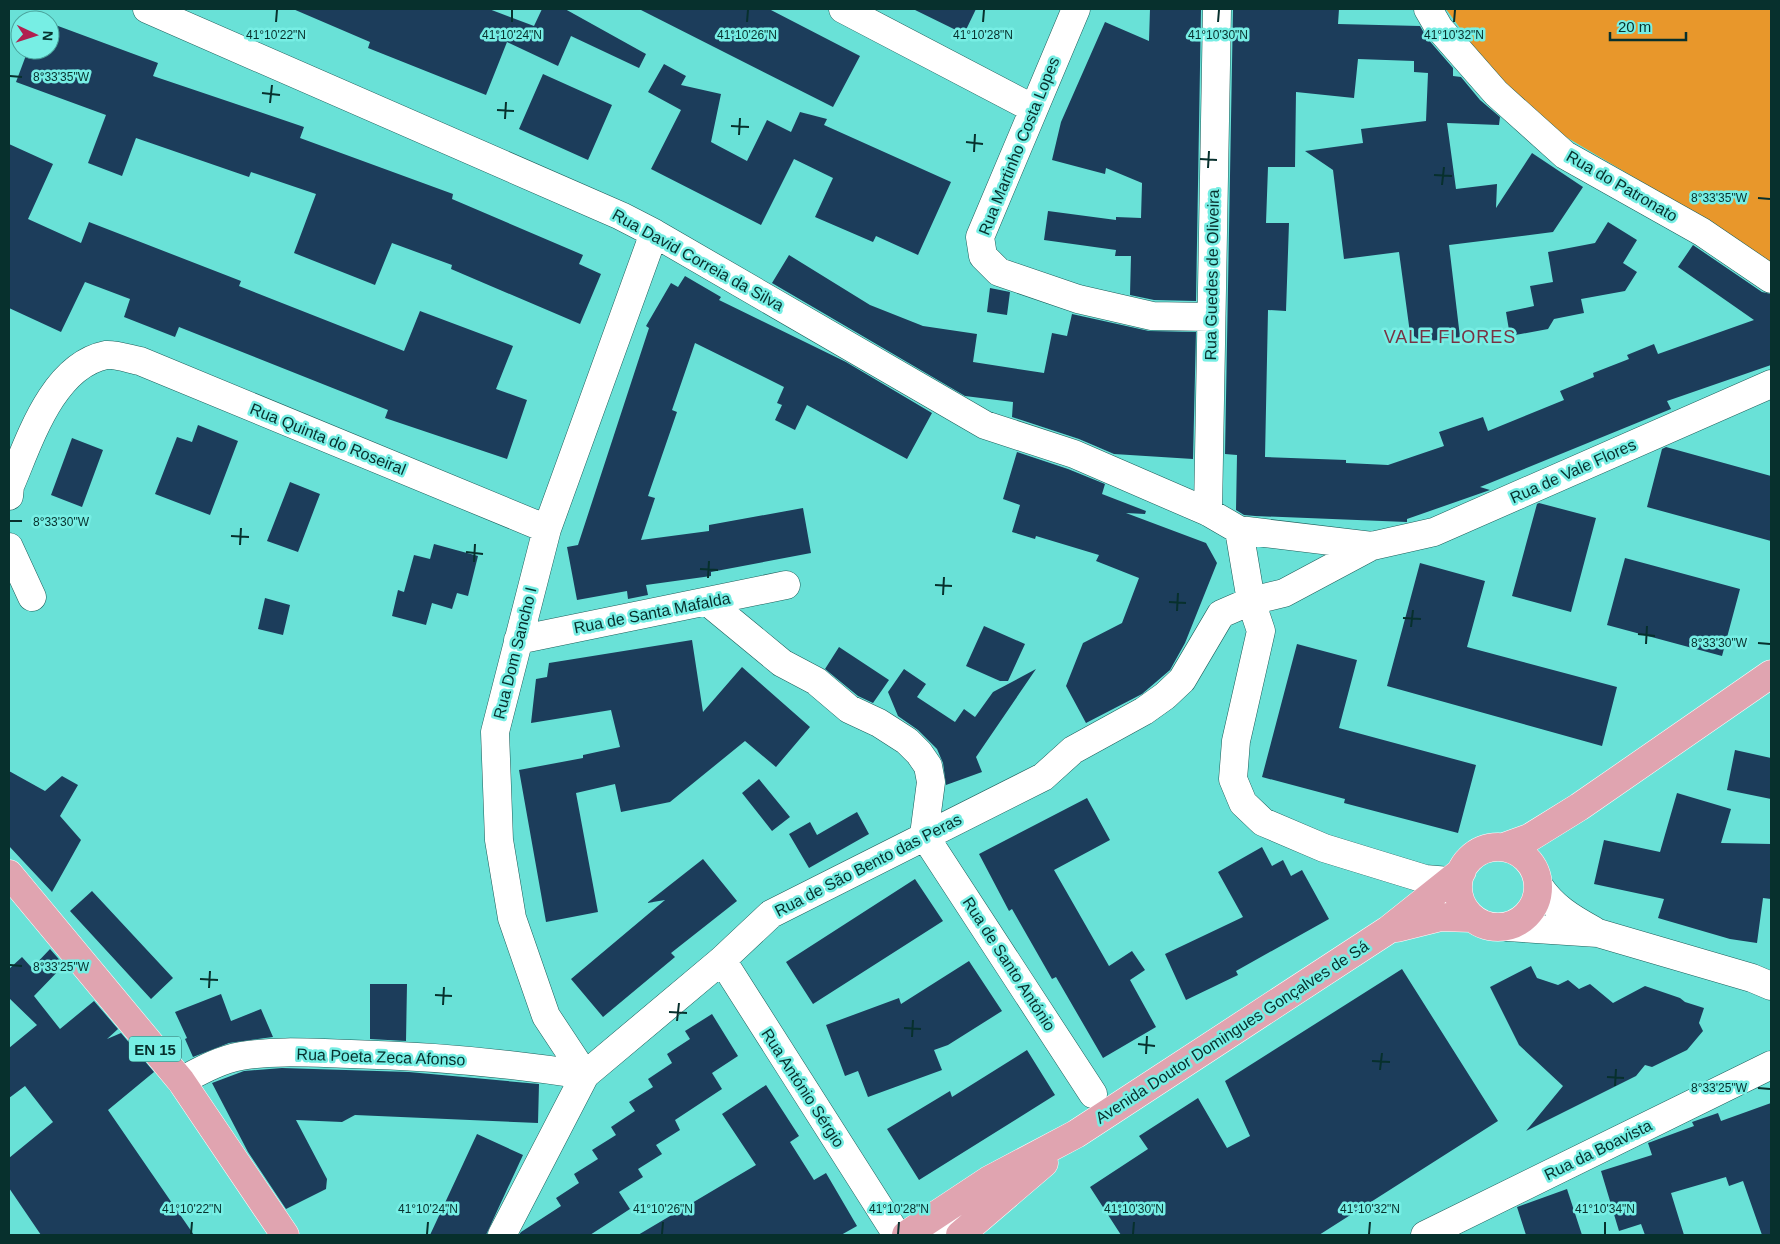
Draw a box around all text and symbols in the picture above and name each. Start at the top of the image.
north arrow [10,10,60,60]
scale bar [1610,10,1686,42]
text: 20 m [1618,18,1651,35]
text: 41°10'22"N [246,28,306,42]
text: 41°10'24"N [482,28,542,42]
text: 41°10'26"N [717,28,777,42]
text: 41°10'28"N [953,28,1013,42]
text: 41°10'30"N [1188,28,1248,42]
text: 41°10'32"N [1424,28,1484,42]
text: N [40,30,56,42]
street label: Rua Martinho Costa Lopes [975,55,1063,237]
text: 8°33'35"W [33,70,90,84]
street label: Rua do Patronato [1563,147,1681,225]
street label: Rua Guedes de Oliveira [1202,189,1222,361]
text: 8°33'35"W [1691,191,1748,205]
street label: Rua David Correia da Silva [609,206,787,314]
district label: VALE FLORES [1384,327,1516,347]
street label: Rua Quinta do Roseiral [248,400,408,478]
street label: Rua de Vale Flores [1508,436,1638,506]
text: 8°33'30"W [33,515,90,529]
street label: Rua Dom Sancho I [490,585,540,721]
street label: Rua de Santa Mafalda [572,589,732,637]
text: 8°33'30"W [1691,636,1748,650]
street label: Rua de São Bento das Peras [772,810,964,920]
street label: Rua de Santo António [959,894,1059,1034]
street label: Avenida Doutor Domingues Gonçalves de Sá [1092,937,1372,1127]
text: 8°33'25"W [33,960,90,974]
street label: Rua António Sérgio [758,1026,848,1151]
road number: EN 15 [129,1036,181,1062]
street label: Rua Poeta Zeca Afonso [296,1046,466,1068]
text: 8°33'25"W [1691,1081,1748,1095]
street label: Rua da Boavista [1542,1117,1655,1183]
text: 41°10'22"N [162,1202,222,1216]
text: 41°10'24"N [398,1202,458,1216]
text: 41°10'26"N [633,1202,693,1216]
text: 41°10'28"N [869,1202,929,1216]
text: 41°10'30"N [1104,1202,1164,1216]
text: 41°10'32"N [1340,1202,1400,1216]
text: 41°10'34"N [1575,1202,1635,1216]

